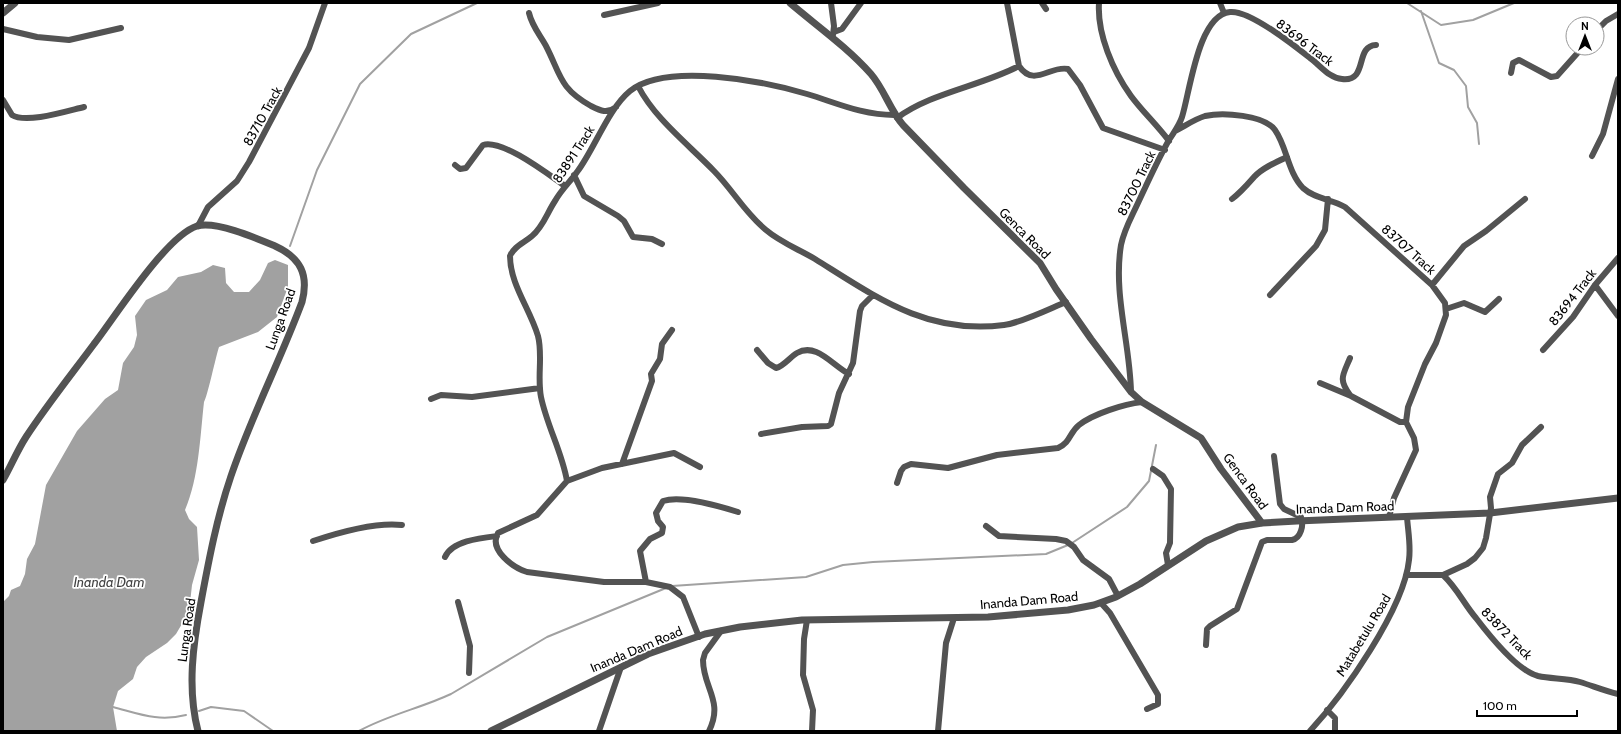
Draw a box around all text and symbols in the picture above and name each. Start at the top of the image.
street label: 83696 Track [1273,15,1337,69]
north arrow [1565,16,1605,56]
text: N [1581,19,1589,33]
street label: 83710 Track [239,83,285,149]
street label: 83891 Track [549,122,598,186]
street label: 83700 Track [1113,148,1159,218]
street label: Genca Road [996,204,1054,262]
street label: 83707 Track [1379,220,1440,278]
street label: 83694 Track [1545,265,1599,329]
street label: Lunga Road [261,286,299,352]
street label: Genca Road [1220,450,1272,512]
street label: Inanda Dam Road [1296,497,1394,517]
water label: Inanda Dam [73,573,145,591]
street label: Inanda Dam Road [979,588,1079,612]
street label: Matabetulu Road [1332,591,1394,679]
street label: Lunga Road [174,597,198,663]
street label: 83872 Track [1478,603,1536,663]
street label: Inanda Dam Road [588,622,684,676]
scale bar [1477,692,1577,718]
text: 100 m [1483,698,1517,713]

